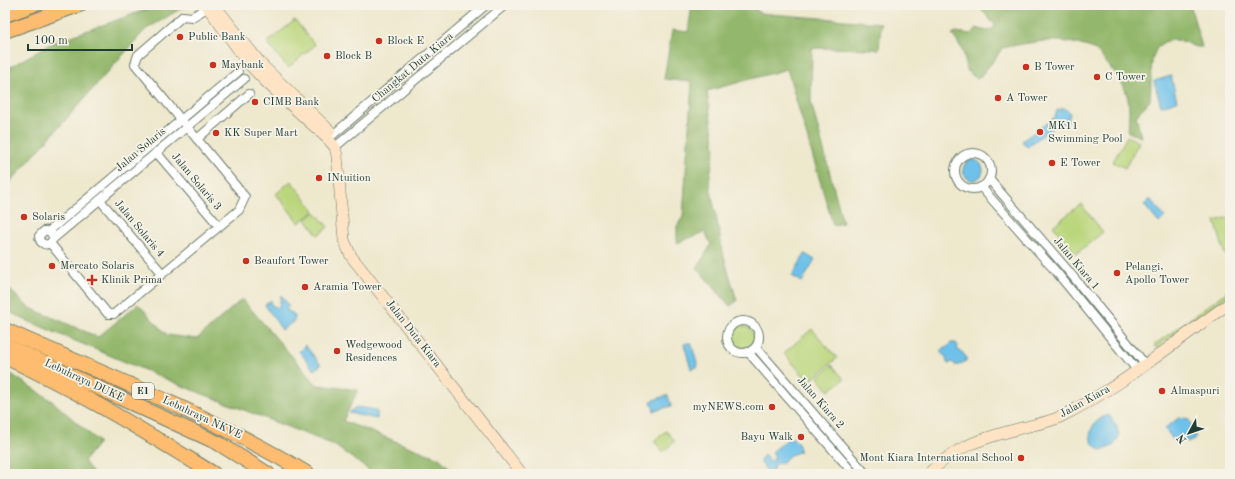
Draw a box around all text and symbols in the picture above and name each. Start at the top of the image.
scale bar [28,26,132,52]
street label: Changkat Duta Kiara [370,31,456,105]
marker: Public Bank [175,32,185,42]
place label: Public Bank [188,32,246,43]
text: 100 m [34,35,68,47]
marker: Block E [374,36,384,46]
place label: Block E [387,36,424,47]
marker: Block B [322,51,332,61]
place label: Block B [335,51,372,62]
marker: Maybank [208,60,218,70]
place label: Maybank [221,60,264,71]
marker: B Tower [1021,62,1031,72]
place label: B Tower [1034,62,1075,73]
marker: C Tower [1092,72,1102,82]
place label: C Tower [1105,72,1146,83]
marker: A Tower [993,93,1003,103]
place label: A Tower [1006,93,1048,104]
marker: CIMB Bank [250,97,260,107]
place label: CIMB Bank [263,97,320,108]
place label: MK11 Swimming Pool [1048,121,1123,145]
street label: Jalan Solaris [114,126,168,174]
marker: MK11 Swimming Pool [1035,127,1045,137]
marker: KK Super Mart [211,128,221,138]
place label: KK Super Mart [224,128,298,139]
street label: Jalan Solaris 3 [169,151,223,213]
marker: E Tower [1047,158,1057,168]
place label: E Tower [1060,158,1101,169]
marker: INtuition [314,173,324,183]
place label: INtuition [327,173,371,184]
street label: Jalan Solaris 4 [112,198,166,260]
marker: Solaris [19,212,29,222]
place label: Solaris [32,212,65,223]
street label: Jalan Kiara 1 [1051,236,1101,292]
marker: Beaufort Tower [241,256,251,266]
place label: Beaufort Tower [254,256,329,267]
marker: Mercato Solaris [47,261,57,271]
place label: Mercato Solaris [60,261,135,272]
place label: Pelangi, Apollo Tower [1125,262,1189,286]
marker: Pelangi, Apollo Tower [1112,268,1122,278]
marker: Klinik Prima [86,274,98,286]
place label: Klinik Prima [101,275,163,286]
marker: Aramia Tower [300,282,310,292]
place label: Aramia Tower [313,282,382,293]
street label: Jalan Duta Kiara [383,298,443,370]
place label: Wedgewood Residences [345,340,402,364]
marker: Wedgewood Residences [332,346,342,356]
street label: Lebuhraya DUKE [43,358,125,404]
street label: Jalan Kiara 2 [795,375,845,431]
road number: E1 [132,383,154,399]
street label: Jalan Kiara [1058,383,1112,420]
marker: Almaspuri [1157,386,1167,396]
place label: Almaspuri [1170,386,1219,397]
street label: Lebuhraya NKVE [160,395,244,441]
place label: myNEWS.com [693,402,764,413]
marker: myNEWS.com [767,402,777,412]
north arrow [1169,413,1209,453]
text: N [1175,431,1189,445]
place label: Bayu Walk [740,432,793,443]
marker: Bayu Walk [796,432,806,442]
place label: Mont Kiara International School [859,453,1013,464]
marker: Mont Kiara International School [1016,453,1026,463]

